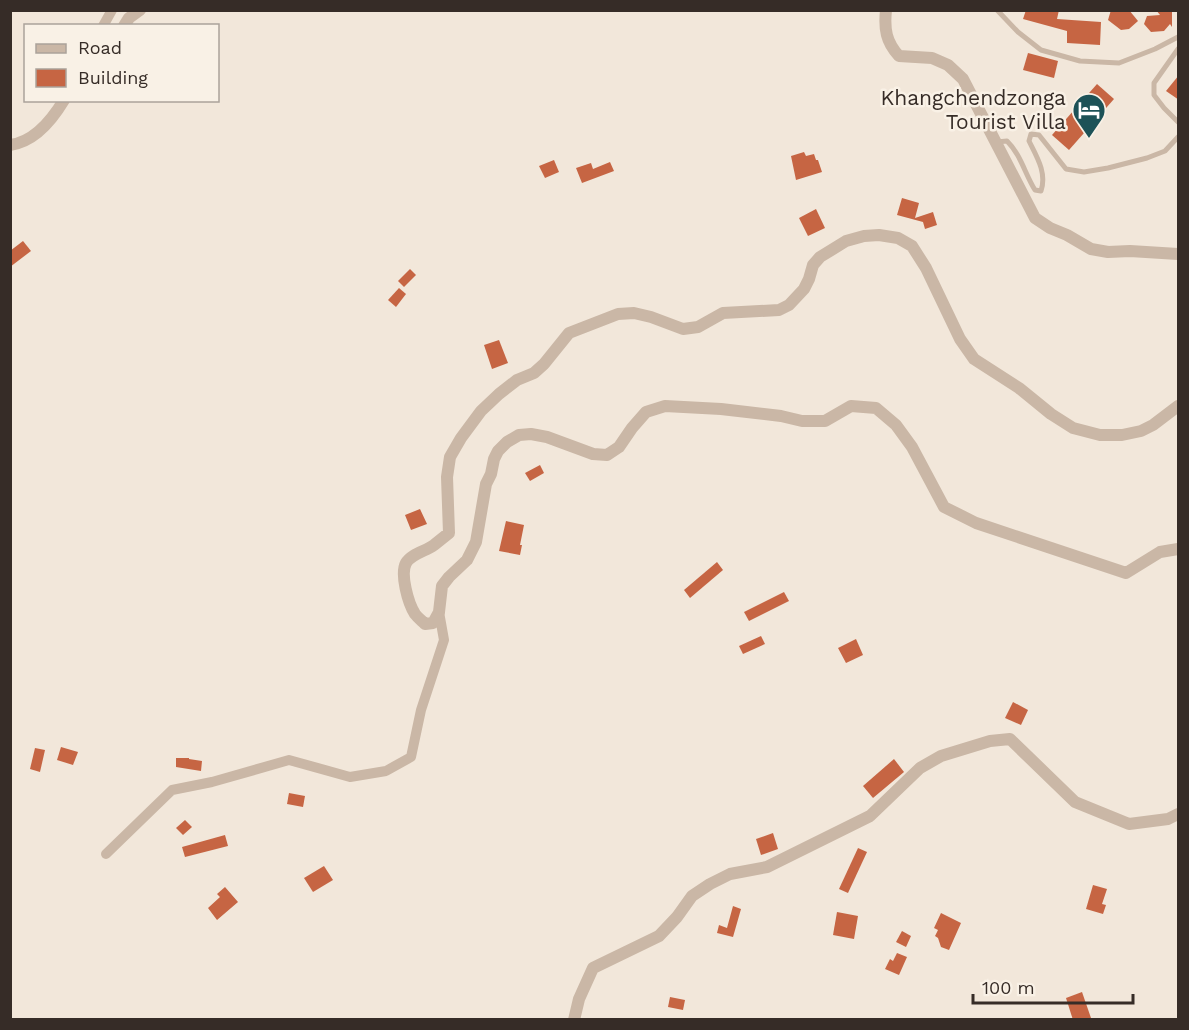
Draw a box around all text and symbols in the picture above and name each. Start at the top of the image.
legend [24,24,219,102]
text: Road [78,37,122,58]
text: Building [78,67,148,88]
place label: Khangchendzonga Tourist Villa [880,85,1066,134]
hotel icon: Khangchendzonga Tourist Villa [1071,92,1107,139]
scale bar [973,967,1134,1005]
text: 100 m [982,977,1035,998]

